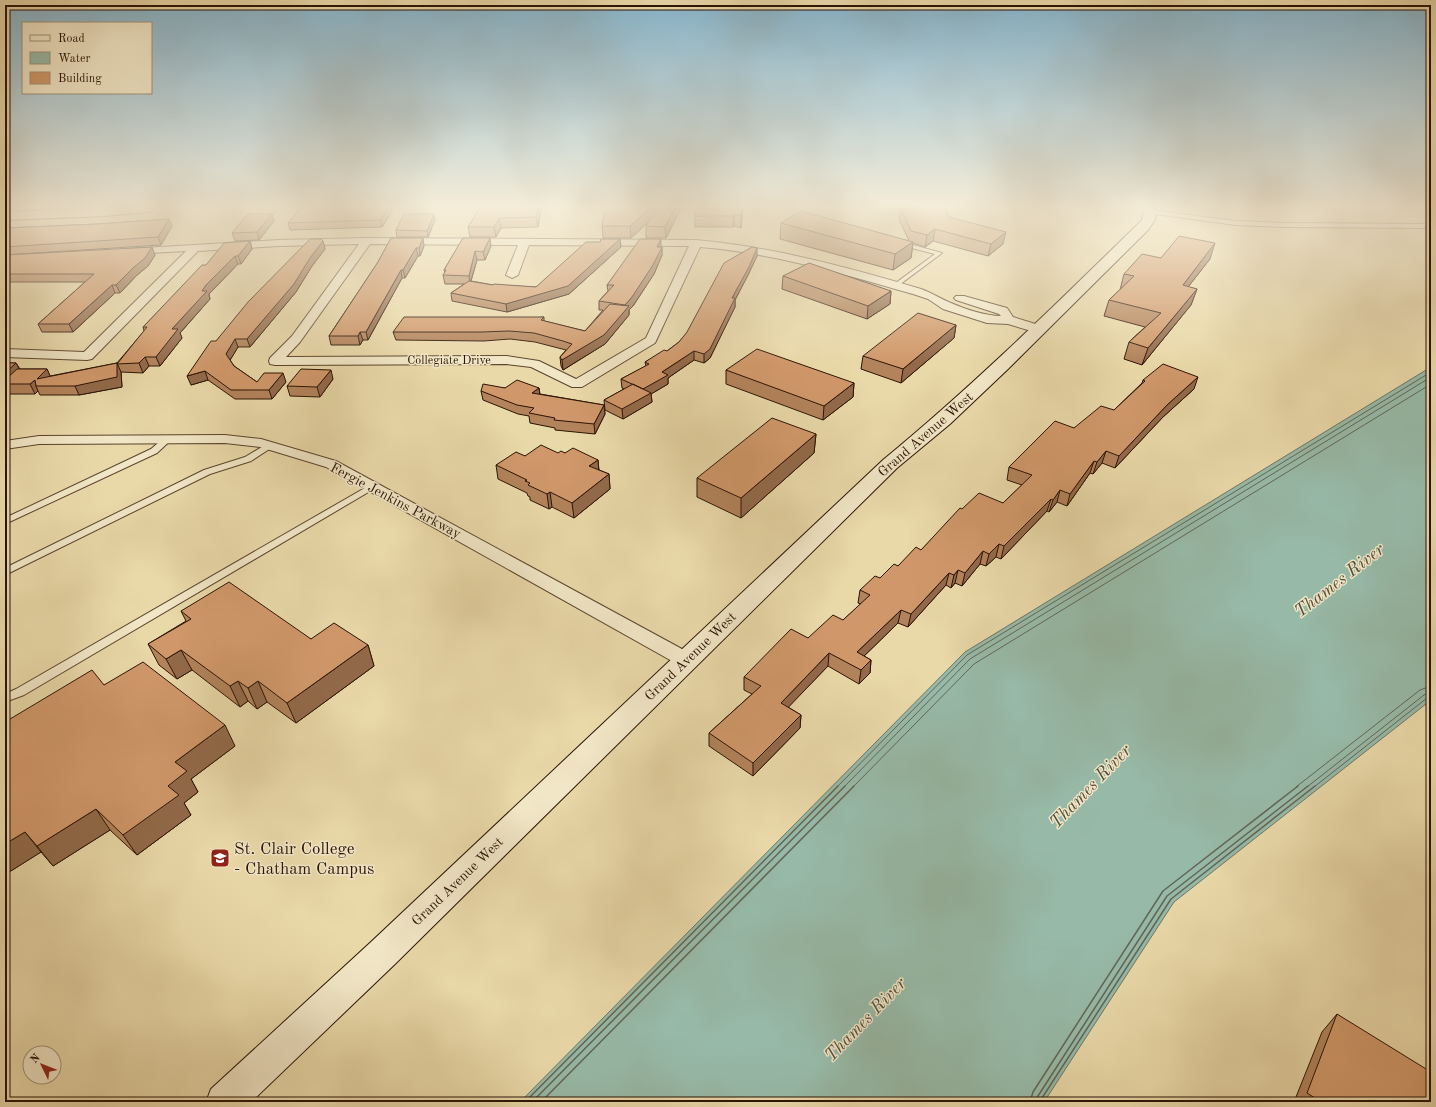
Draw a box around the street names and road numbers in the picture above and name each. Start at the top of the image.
street label: Collegiate Drive [407,355,491,367]
street label: Grand Avenue West [875,390,976,480]
street label: Fergie Jenkins Parkway [328,460,464,542]
street label: Grand Avenue West [642,610,739,704]
street label: Grand Avenue West [409,835,506,929]

